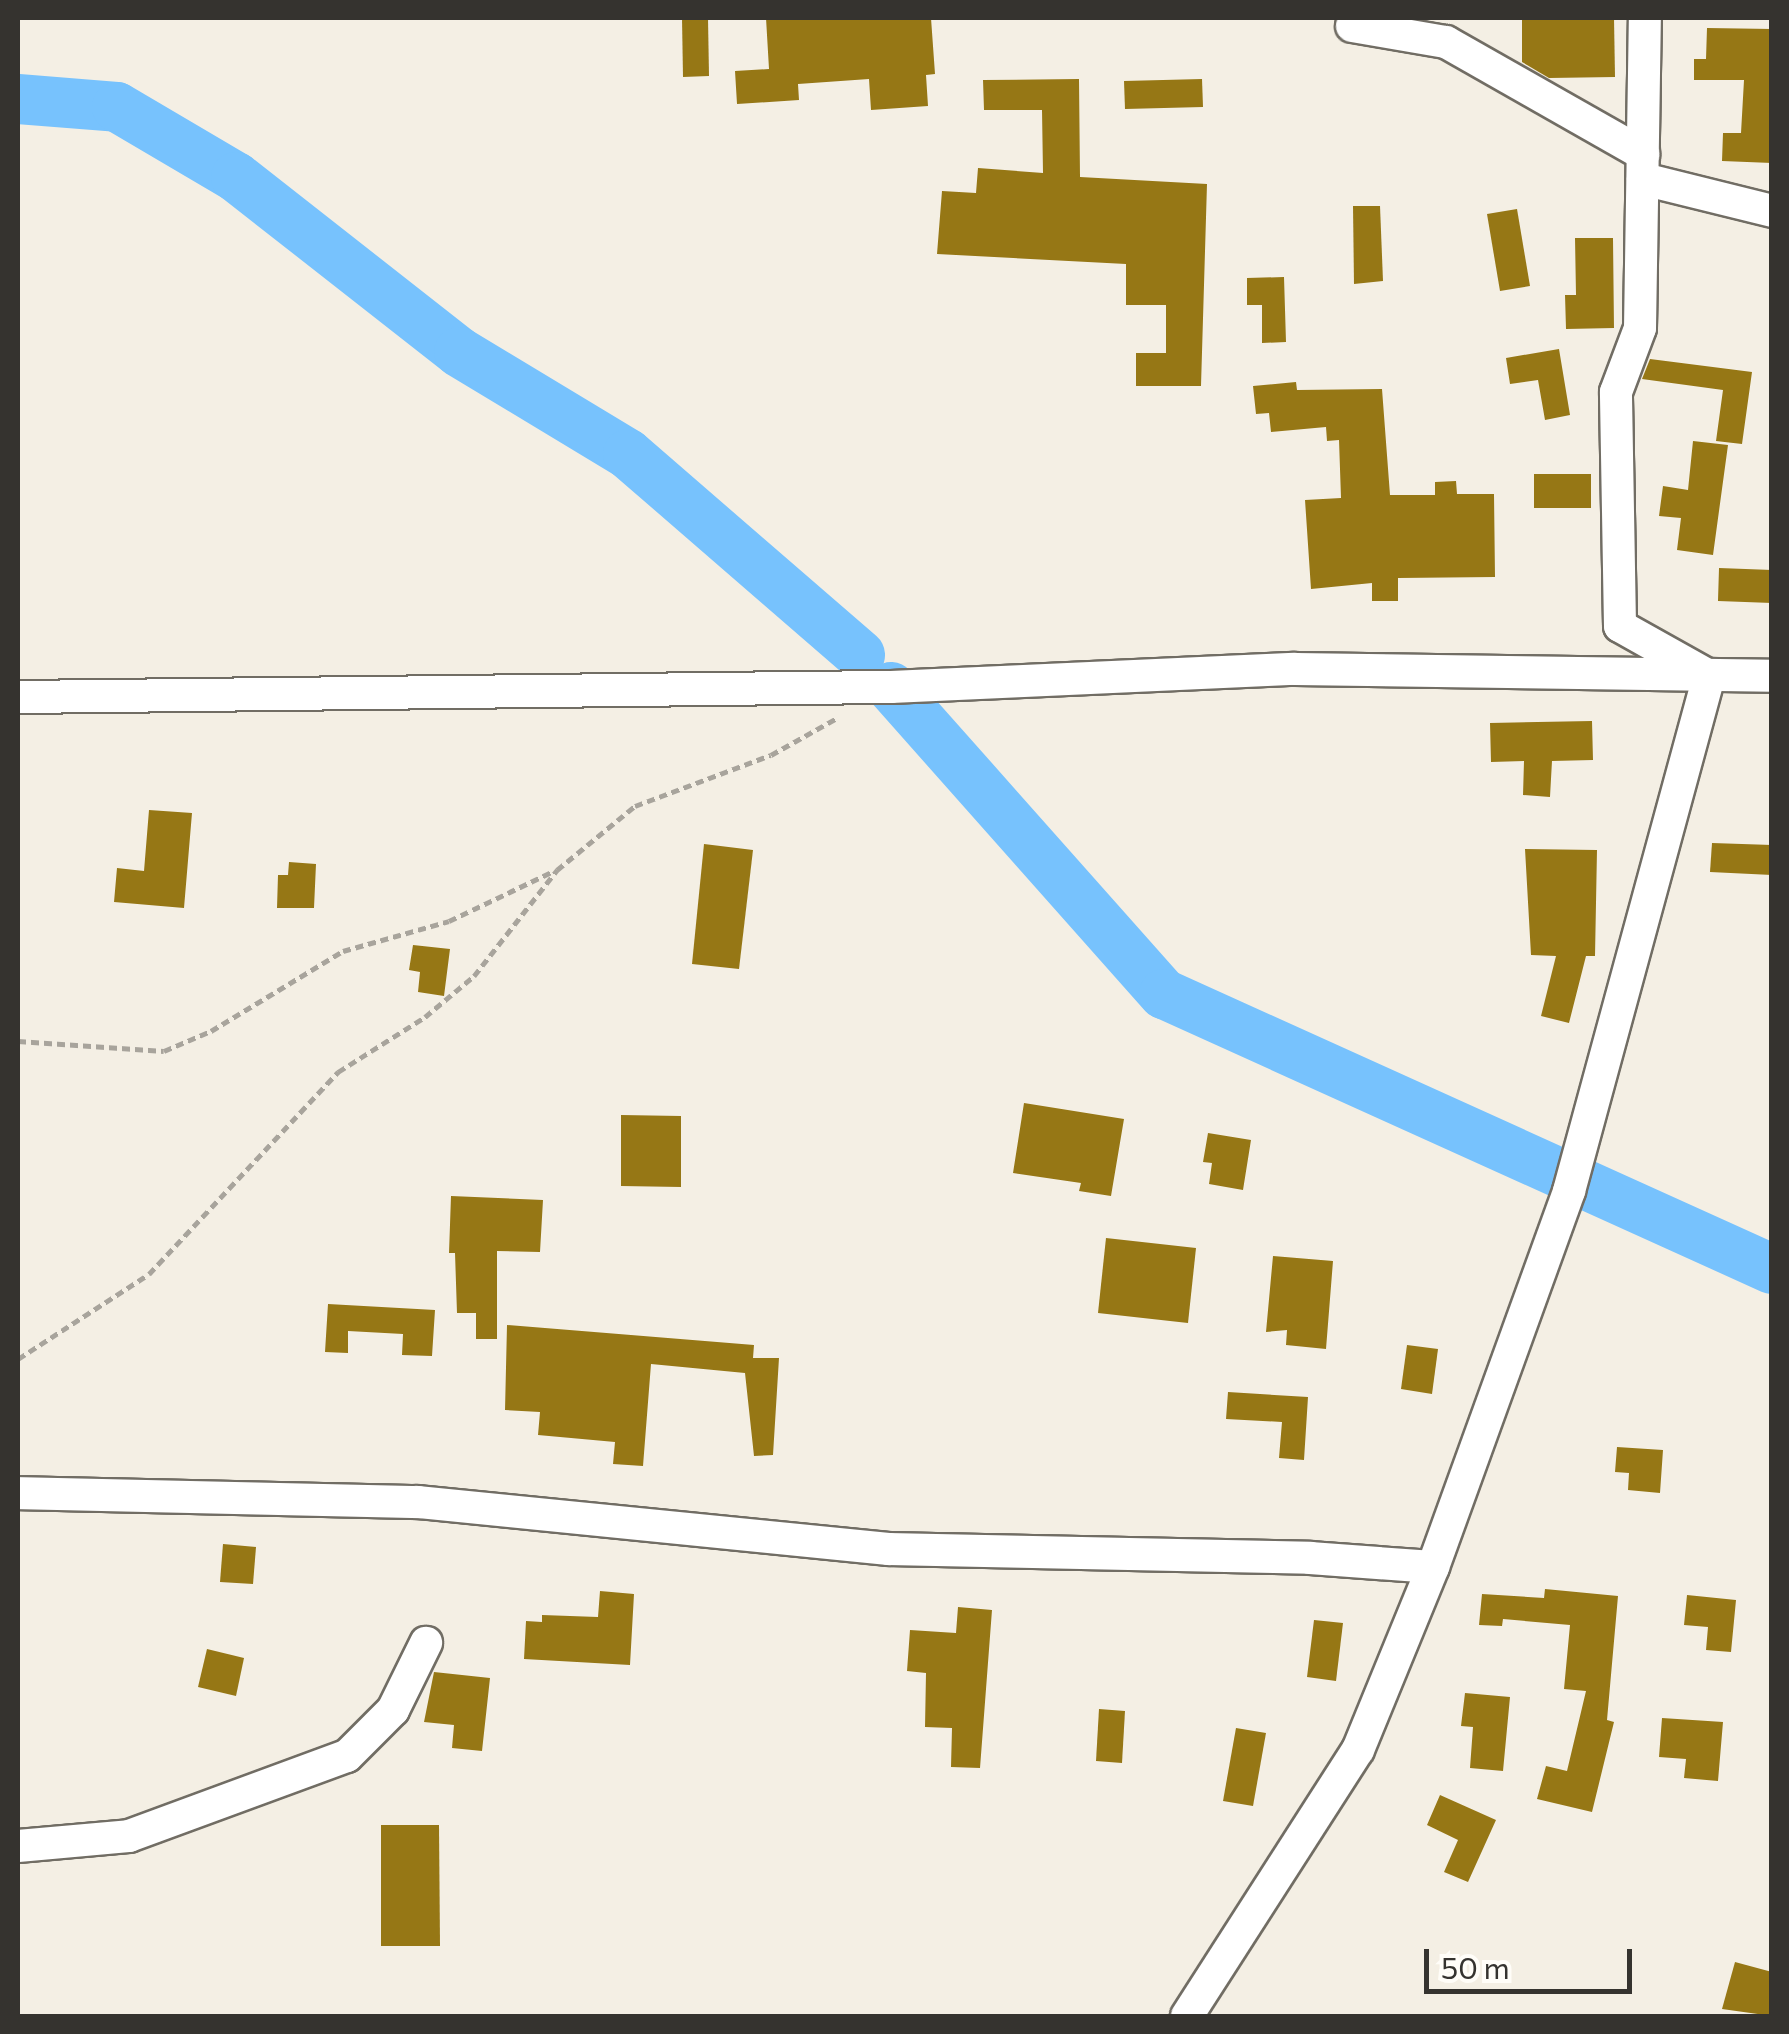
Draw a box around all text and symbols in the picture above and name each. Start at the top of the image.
scale bar [1429,1929,1636,1991]
text: 50 m [1441,1948,1510,1985]

